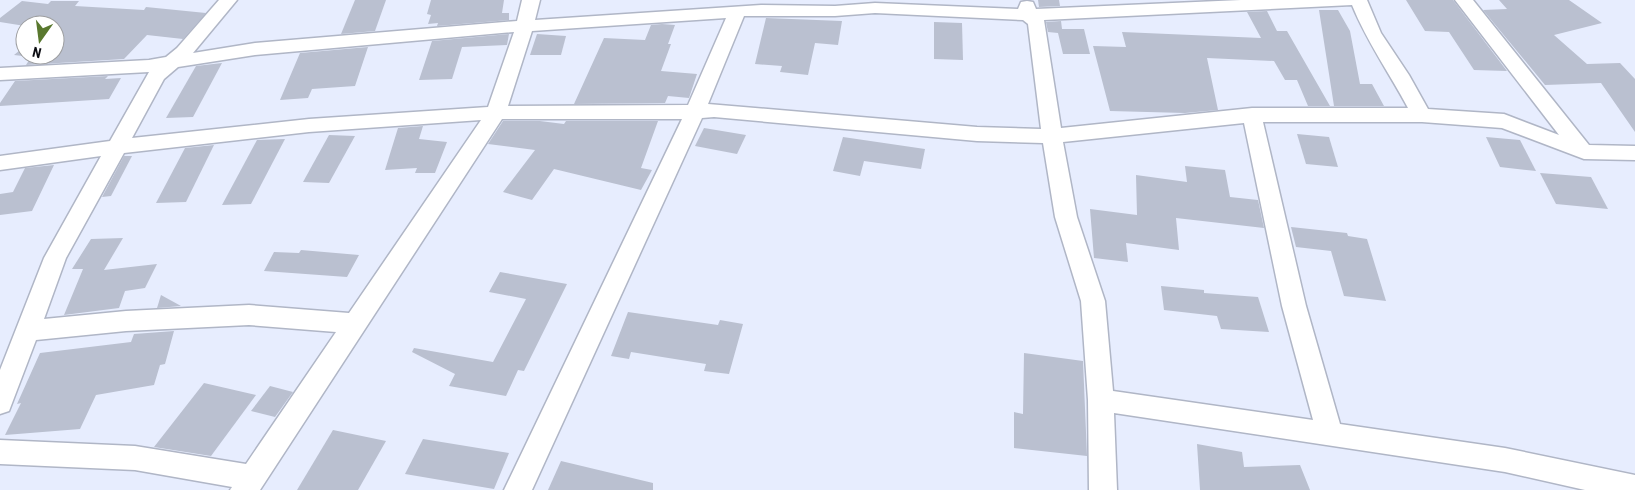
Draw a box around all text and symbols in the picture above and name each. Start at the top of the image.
north arrow [15,15,65,65]
text: N [31,44,43,61]

